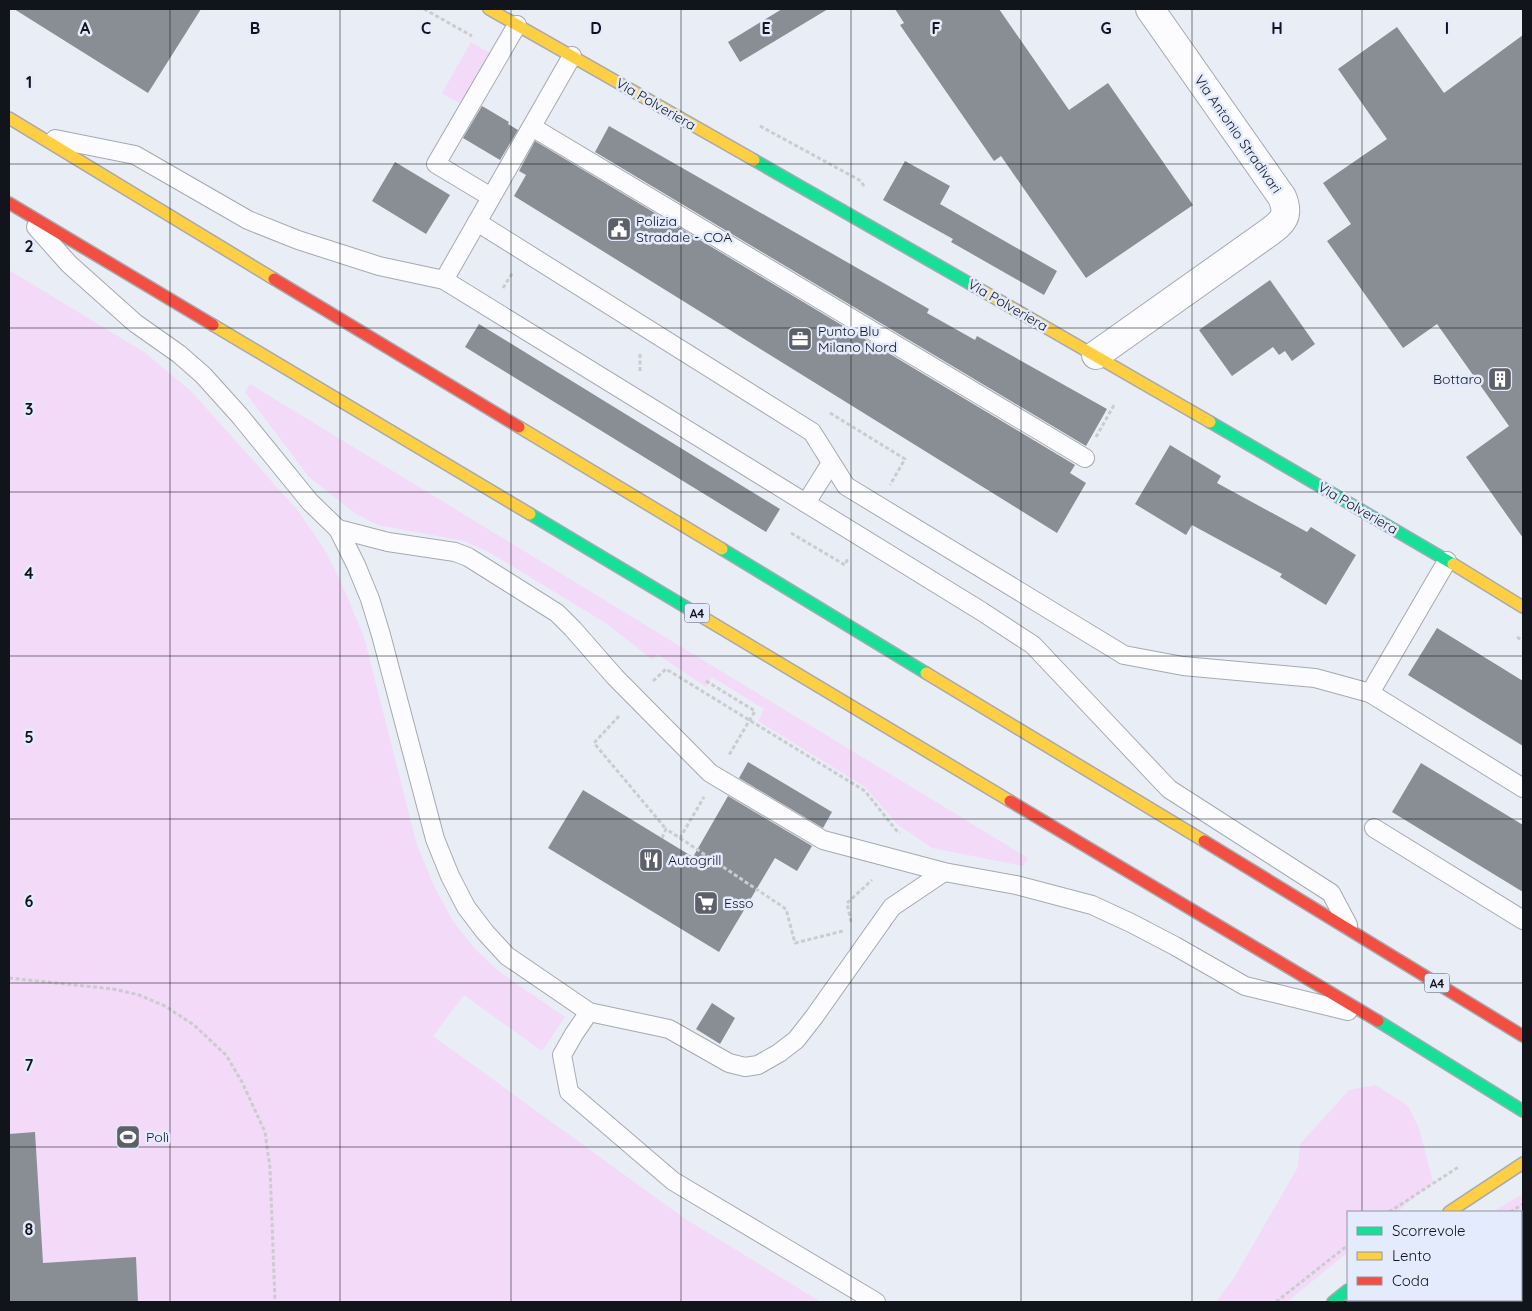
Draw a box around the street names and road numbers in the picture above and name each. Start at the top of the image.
street label: Via Antonio Stradivari [1190,71,1286,197]
street label: Via Polveriera [613,74,699,134]
street label: Via Polveriera [965,275,1051,335]
street label: Via Polveriera [1315,478,1401,538]
road number: A4 [684,604,710,622]
road number: A4 [1424,974,1450,992]

